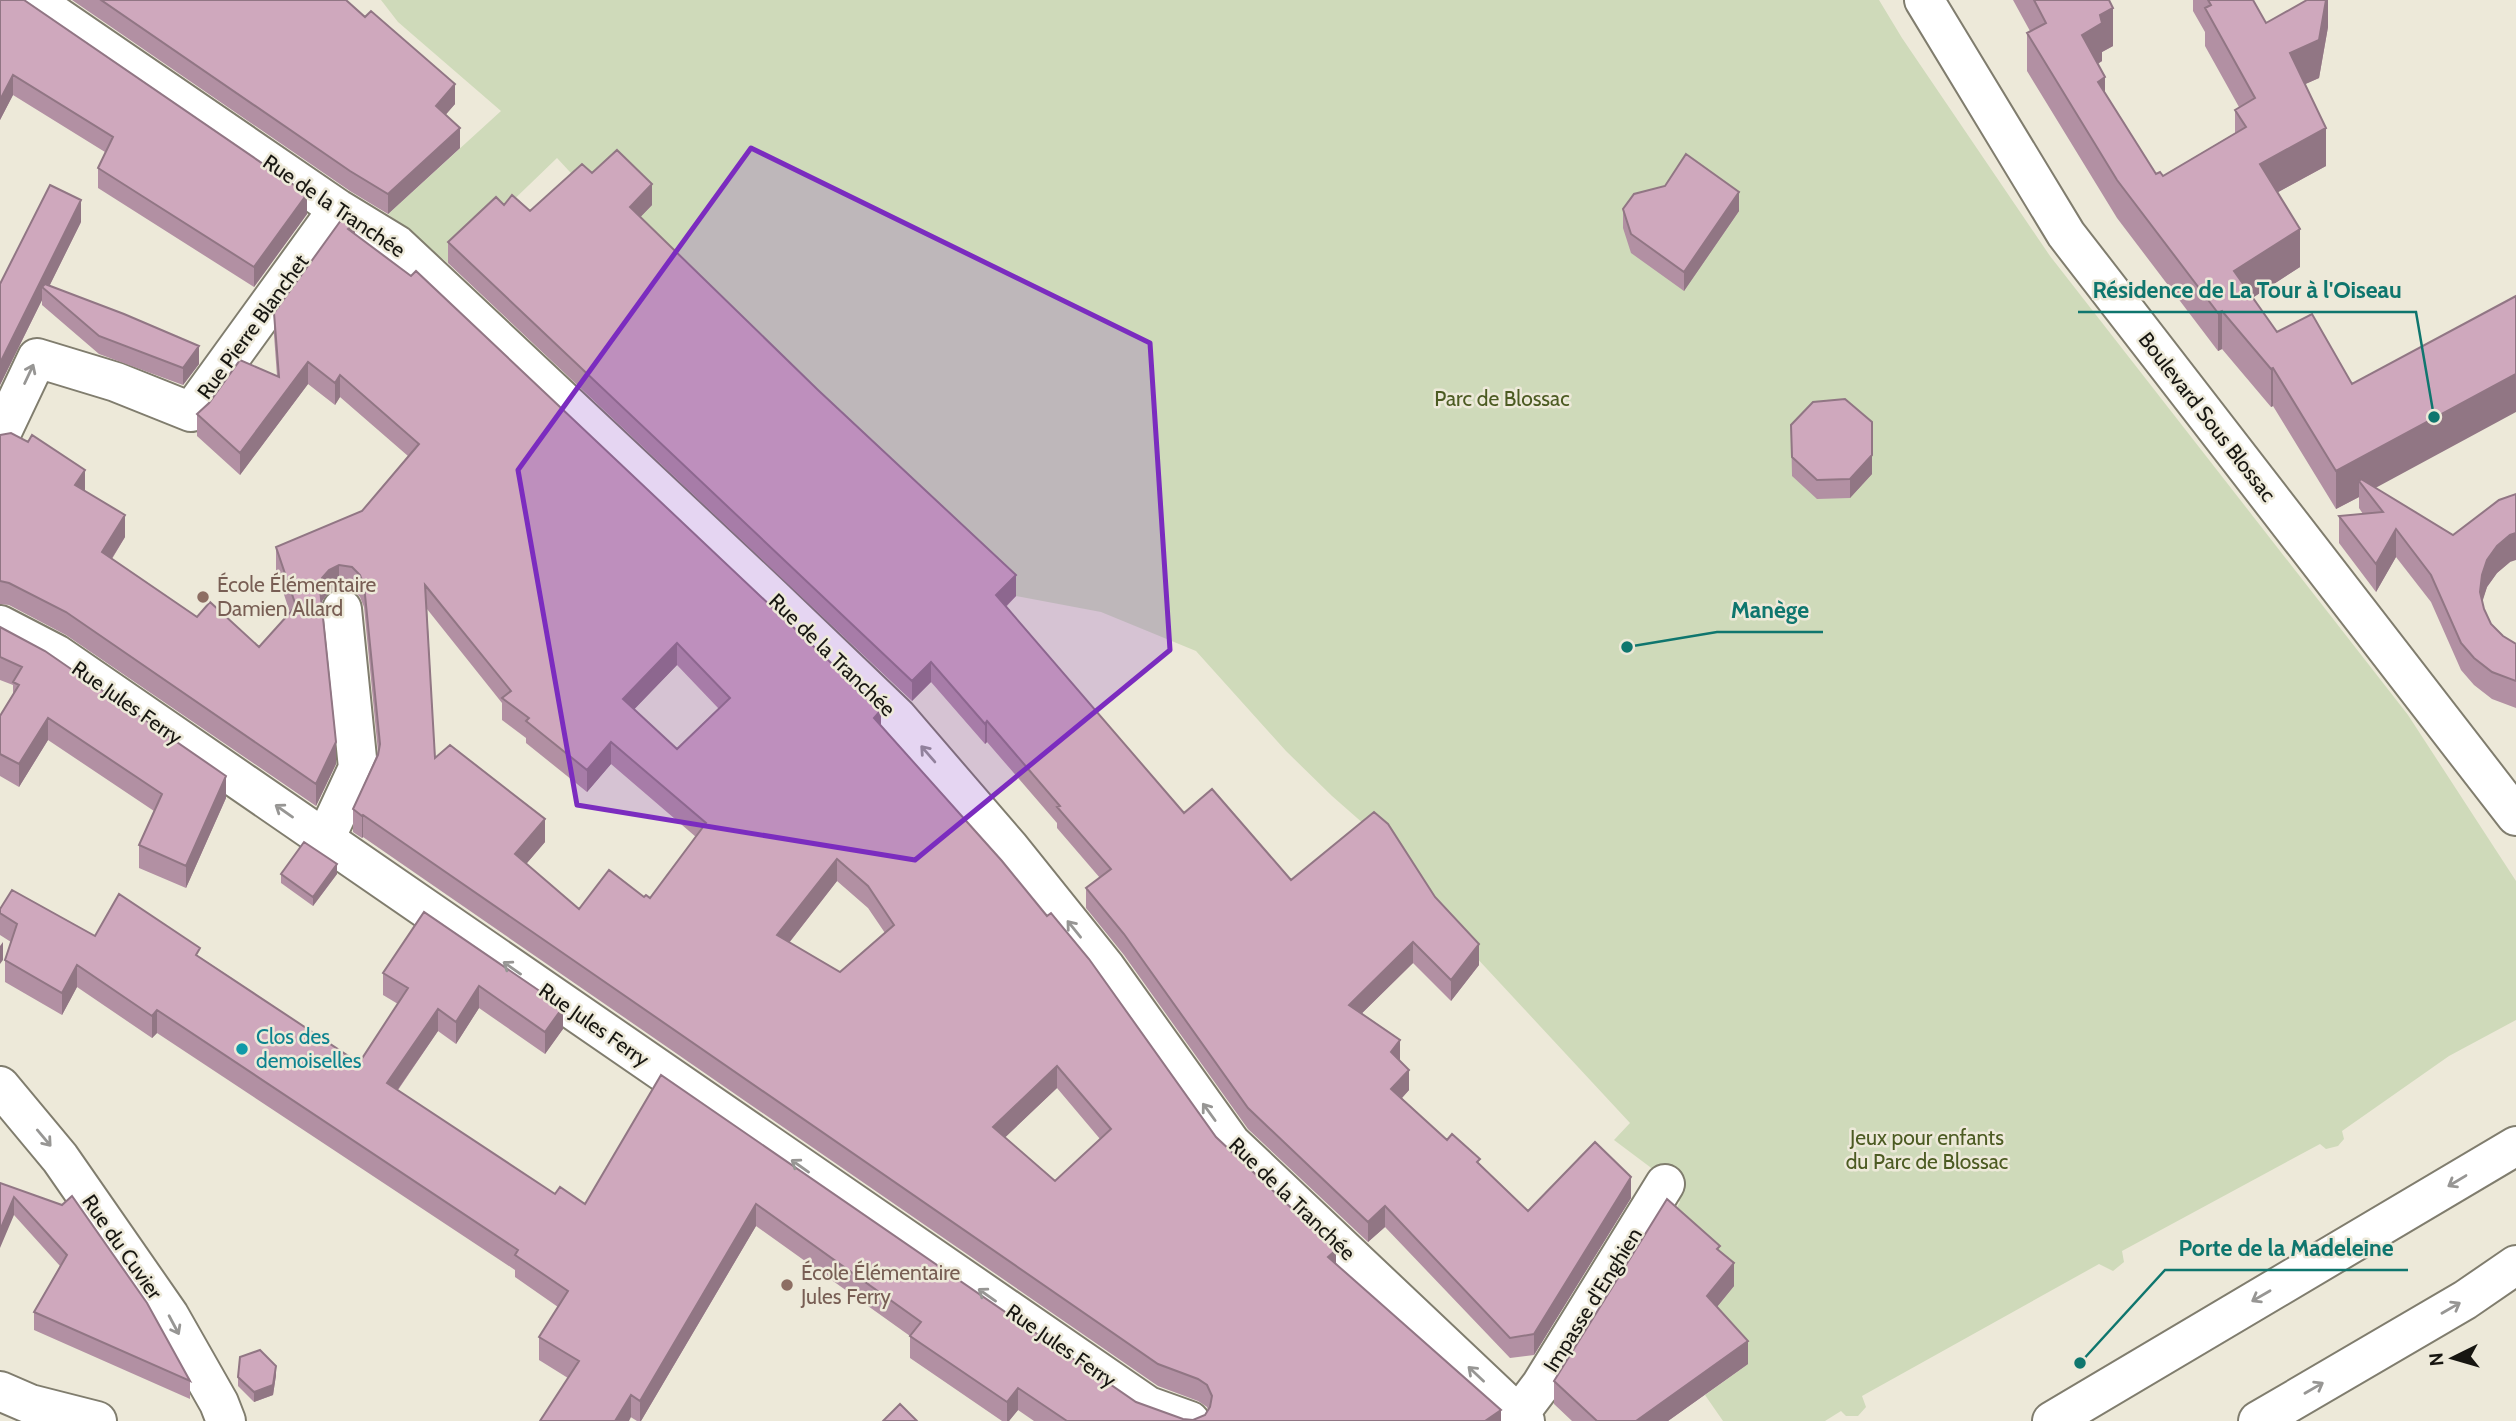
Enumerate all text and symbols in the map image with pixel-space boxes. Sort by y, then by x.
street label: Rue de la Tranchée [259,149,410,262]
street label: Rue Pierre Blanchet [192,250,313,404]
callout: Résidence de La Tour à l'Oiseau [2078,268,2416,312]
text: Résidence de La Tour à l'Oiseau [2092,276,2402,304]
street label: Boulevard Sous Blossac [2134,327,2281,506]
one-way arrow [23,364,36,385]
park label: Parc de Blossac [1434,386,1570,411]
place label: École Élémentaire Damien Allard [217,572,377,621]
street label: Rue de la Tranchée [764,588,901,721]
callout: Manège [1717,588,1823,632]
marker: École Élémentaire Damien Allard [195,589,211,605]
text: Manège [1731,596,1809,624]
street label: Rue Jules Ferry [67,655,188,750]
one-way arrow [920,745,936,763]
one-way arrow [275,804,294,818]
one-way arrow [1067,920,1082,938]
one-way arrow [503,961,522,975]
street label: Rue Jules Ferry [534,977,655,1072]
place label: Clos des demoiselles [256,1024,362,1073]
marker: Clos des demoiselles [234,1041,250,1057]
one-way arrow [1202,1103,1216,1122]
park label: Jeux pour enfants du Parc de Blossac [1846,1125,2008,1174]
one-way arrow [36,1129,52,1147]
street label: Rue de la Tranchée [1224,1132,1361,1265]
one-way arrow [791,1159,810,1173]
one-way arrow [2448,1175,2468,1189]
street label: Rue du Cuvier [77,1190,168,1304]
street label: Impasse d'Enghien [1538,1223,1647,1377]
callout: Porte de la Madeleine [2165,1226,2408,1270]
text: Porte de la Madeleine [2178,1234,2394,1262]
place label: École Élémentaire Jules Ferry [800,1260,961,1309]
marker: École Élémentaire Jules Ferry [779,1277,795,1293]
one-way arrow [978,1288,998,1302]
one-way arrow [2252,1290,2272,1304]
street label: Rue Jules Ferry [1001,1298,1122,1393]
one-way arrow [2440,1301,2460,1315]
one-way arrow [168,1314,181,1335]
north arrow [2418,1323,2488,1393]
text: N [2425,1352,2449,1367]
one-way arrow [1468,1365,1485,1382]
one-way arrow [2304,1381,2324,1395]

